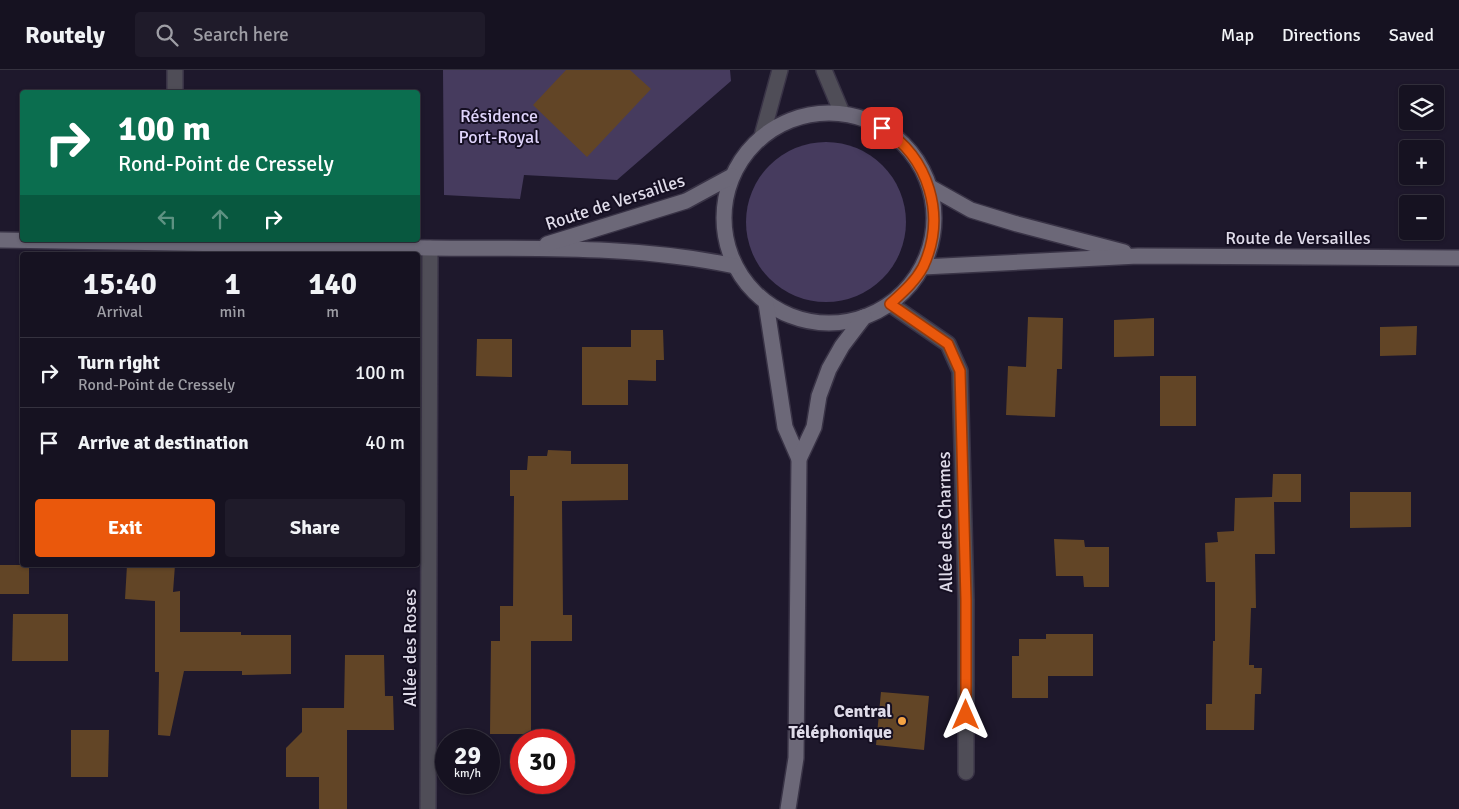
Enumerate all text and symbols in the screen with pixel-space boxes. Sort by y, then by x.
search box [135,12,485,57]
text: Routely [25,20,105,50]
icon: search [153,21,181,49]
text: Search here [193,23,289,47]
text: Map [1221,24,1254,46]
text: Directions [1282,24,1361,46]
text: Saved [1389,24,1434,46]
map controls [1399,85,1444,240]
button: layers [1399,85,1444,130]
park label: Résidence Port-Royal [459,105,539,148]
text: 100 m [118,107,211,150]
pin [861,107,903,149]
icon: right [35,110,100,175]
icon: arrive [868,114,896,142]
button: + [1399,140,1444,185]
text: Rond-Point de Cressely [118,150,334,177]
street label: Route de Versailles [542,169,688,235]
button: − [1399,195,1444,240]
icon: left [153,205,181,233]
icon: ahead [206,205,234,233]
icon: right [259,205,287,233]
street label: Route de Versailles [1225,227,1371,249]
text: 15:40 [83,266,157,303]
text: 1 [224,266,241,303]
text: 140 [308,266,357,303]
text: Arrival [97,302,143,322]
text: min [220,302,245,322]
text: m [326,302,339,322]
text: Turn right [78,351,160,375]
icon: right [35,359,63,387]
text: 100 m [355,361,405,385]
text: Rond-Point de Cressely [78,375,235,395]
icon: arrive [35,429,63,457]
text: Arrive at destination [78,431,249,455]
text: 40 m [365,431,405,455]
street label: Allée des Charmes [933,451,957,593]
button: Exit [35,499,215,557]
button: Share [225,499,405,557]
street label: Allée des Roses [399,589,421,707]
position arrow [939,688,991,740]
place label: Central Téléphonique [789,700,892,743]
marker: Central Téléphonique [896,715,908,727]
speed limit sign: 30 [510,729,575,794]
text: 29 [454,740,481,771]
text: km/h [454,766,481,781]

